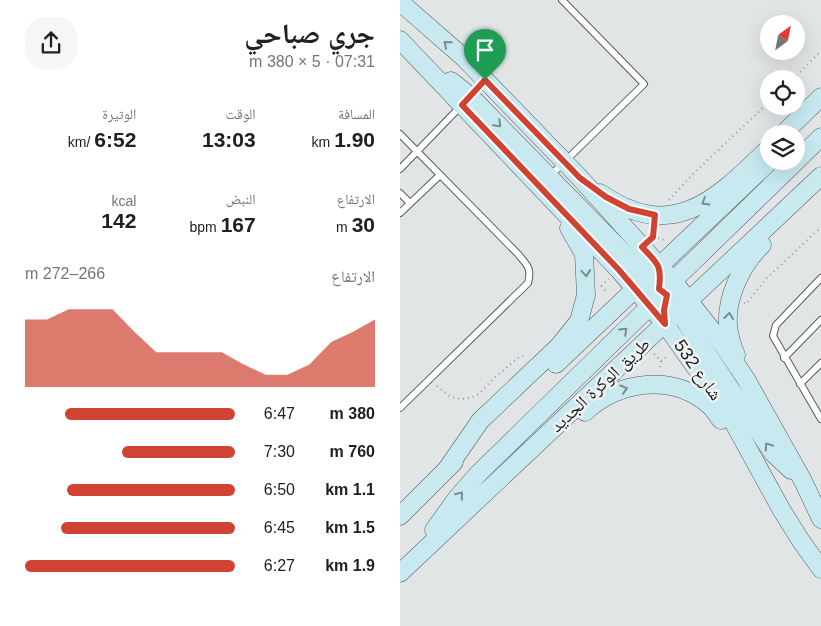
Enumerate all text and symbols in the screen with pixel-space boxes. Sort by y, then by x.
north arrow [760,15,805,60]
map controls [760,15,805,170]
button: share [25,17,77,69]
text: جري صباحي [244,18,375,49]
pin [464,29,506,80]
icon: arrive [471,36,499,64]
one-way arrow [444,40,453,49]
text: 07:31 · 5 × 380 m [249,53,375,70]
button: locate [760,70,805,115]
text: الوتيرة [102,106,136,122]
text: الوقت [226,106,256,122]
text: المسافة [338,106,375,122]
one-way arrow [492,118,501,127]
button: layers [760,125,805,170]
text: 6:52 [94,128,136,151]
text: 13:03 [202,128,256,151]
text: 1.90 [334,128,375,151]
text: /km [68,134,94,150]
text: km [312,134,334,150]
text: النبض [226,191,256,207]
text: الارتفاع [337,191,375,207]
text: kcal [111,193,136,209]
one-way arrow [702,196,711,206]
text: 142 [101,209,136,232]
text: 167 [221,213,256,236]
text: 30 [352,213,375,236]
text: bpm [190,219,221,235]
text: m [336,219,352,235]
text: 266–272 m [25,265,105,282]
text: الارتفاع [331,268,375,285]
one-way arrow [580,270,591,278]
one-way arrow [723,312,734,320]
one-way arrow [619,328,628,337]
street label: طريق الوكرة الجديد [546,334,655,437]
street label: شارع 532 [669,336,726,405]
one-way arrow [619,385,627,395]
text: 6:47 [264,405,295,422]
text: 380 m [330,405,375,422]
text: 7:30 [264,443,295,460]
text: 760 m [330,443,375,460]
one-way arrow [765,443,775,452]
text: 6:50 [264,481,295,498]
text: 1.1 km [325,481,375,498]
one-way arrow [454,492,463,501]
text: 6:45 [264,519,295,536]
text: 1.5 km [325,519,375,536]
text: 6:27 [264,557,295,574]
text: 1.9 km [325,557,375,574]

